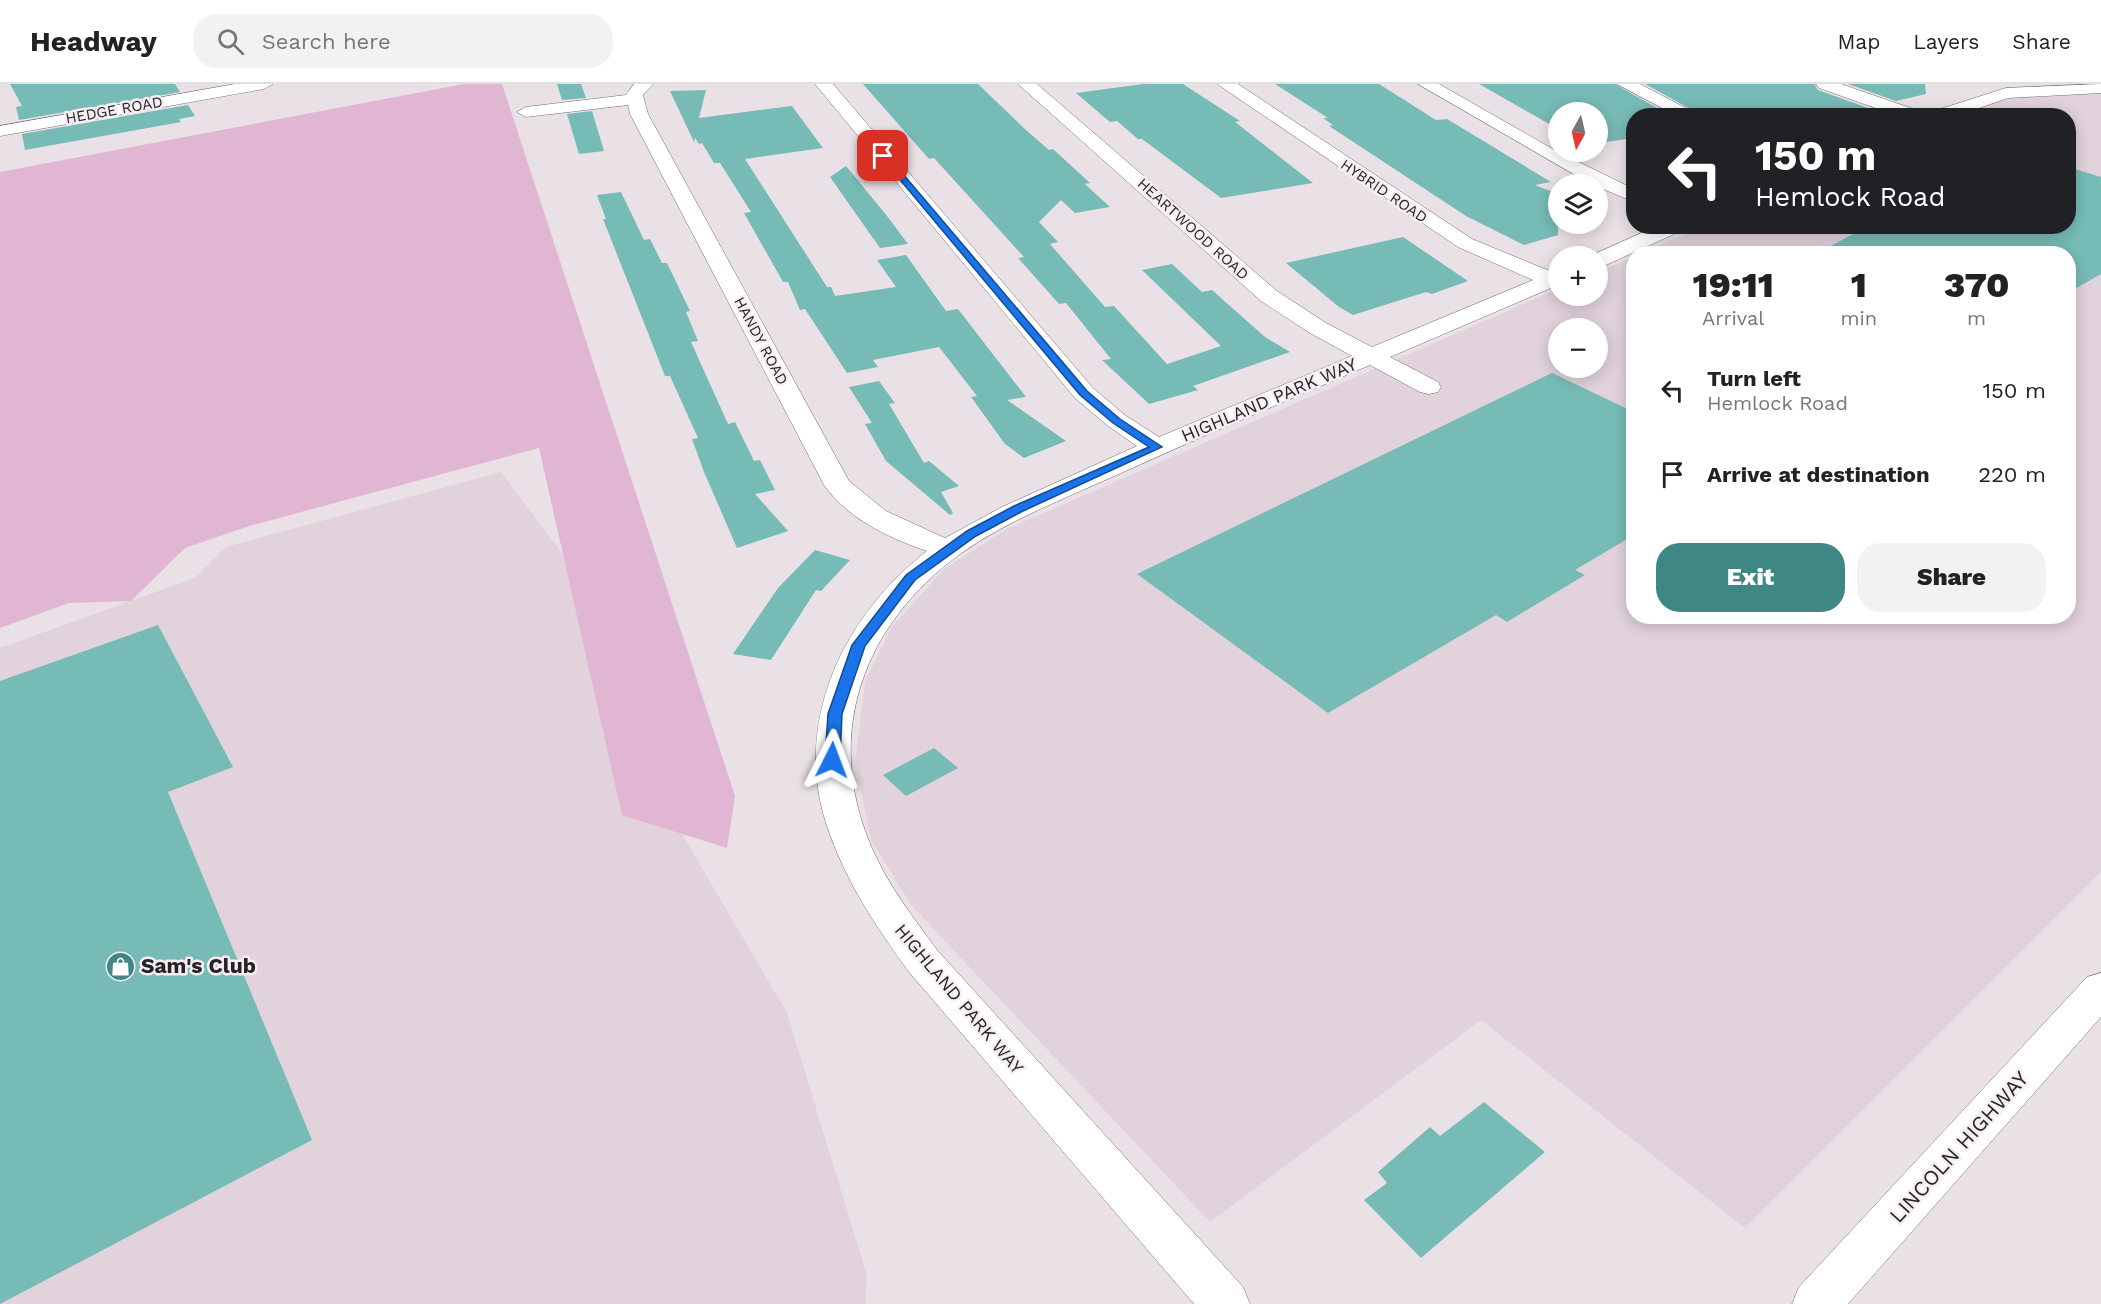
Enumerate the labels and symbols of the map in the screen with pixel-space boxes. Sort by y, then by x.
street label: HEDGE ROAD [64,93,164,127]
north arrow [1548,102,1608,162]
pin [857,130,908,181]
street label: HYBRID ROAD [1337,155,1431,227]
street label: HEARTWOOD ROAD [1134,174,1252,284]
street label: HANDY ROAD [730,294,792,388]
street label: HIGHLAND PARK WAY [1178,353,1360,446]
position arrow [800,728,864,792]
street label: HIGHLAND PARK WAY [891,920,1028,1078]
shop icon: Sam's Club [104,950,136,982]
place label: Sam's Club [141,953,256,978]
street label: LINCOLN HIGHWAY [1884,1066,2033,1228]

